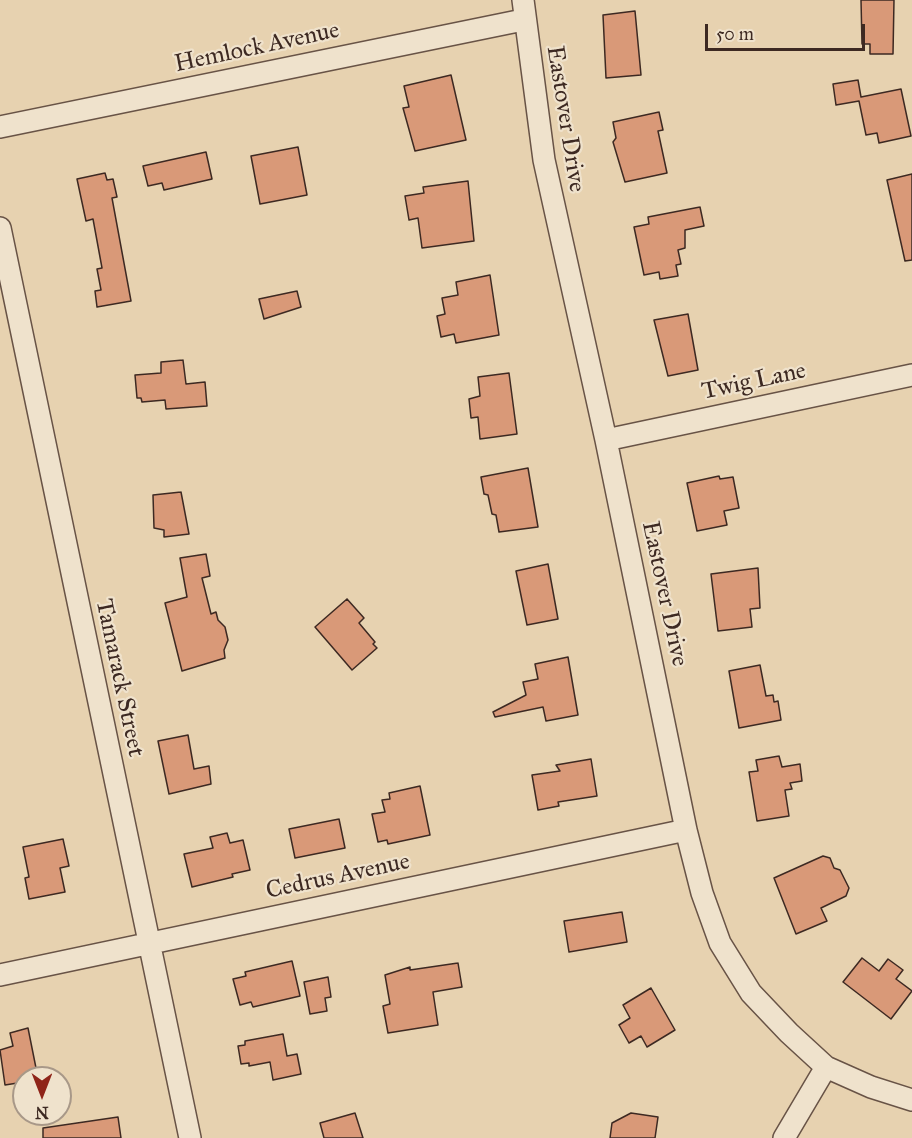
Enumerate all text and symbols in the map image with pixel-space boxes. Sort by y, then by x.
scale bar [708,12,868,50]
street label: Hemlock Avenue [172,16,342,80]
text: 50 m [716,23,754,45]
street label: Eastover Drive [539,44,591,194]
street label: Twig Lane [699,357,809,407]
street label: Eastover Drive [635,519,693,669]
street label: Tamarack Street [88,596,150,760]
street label: Cedrus Avenue [263,848,413,906]
north arrow [12,1066,72,1126]
text: N [35,1103,49,1122]

